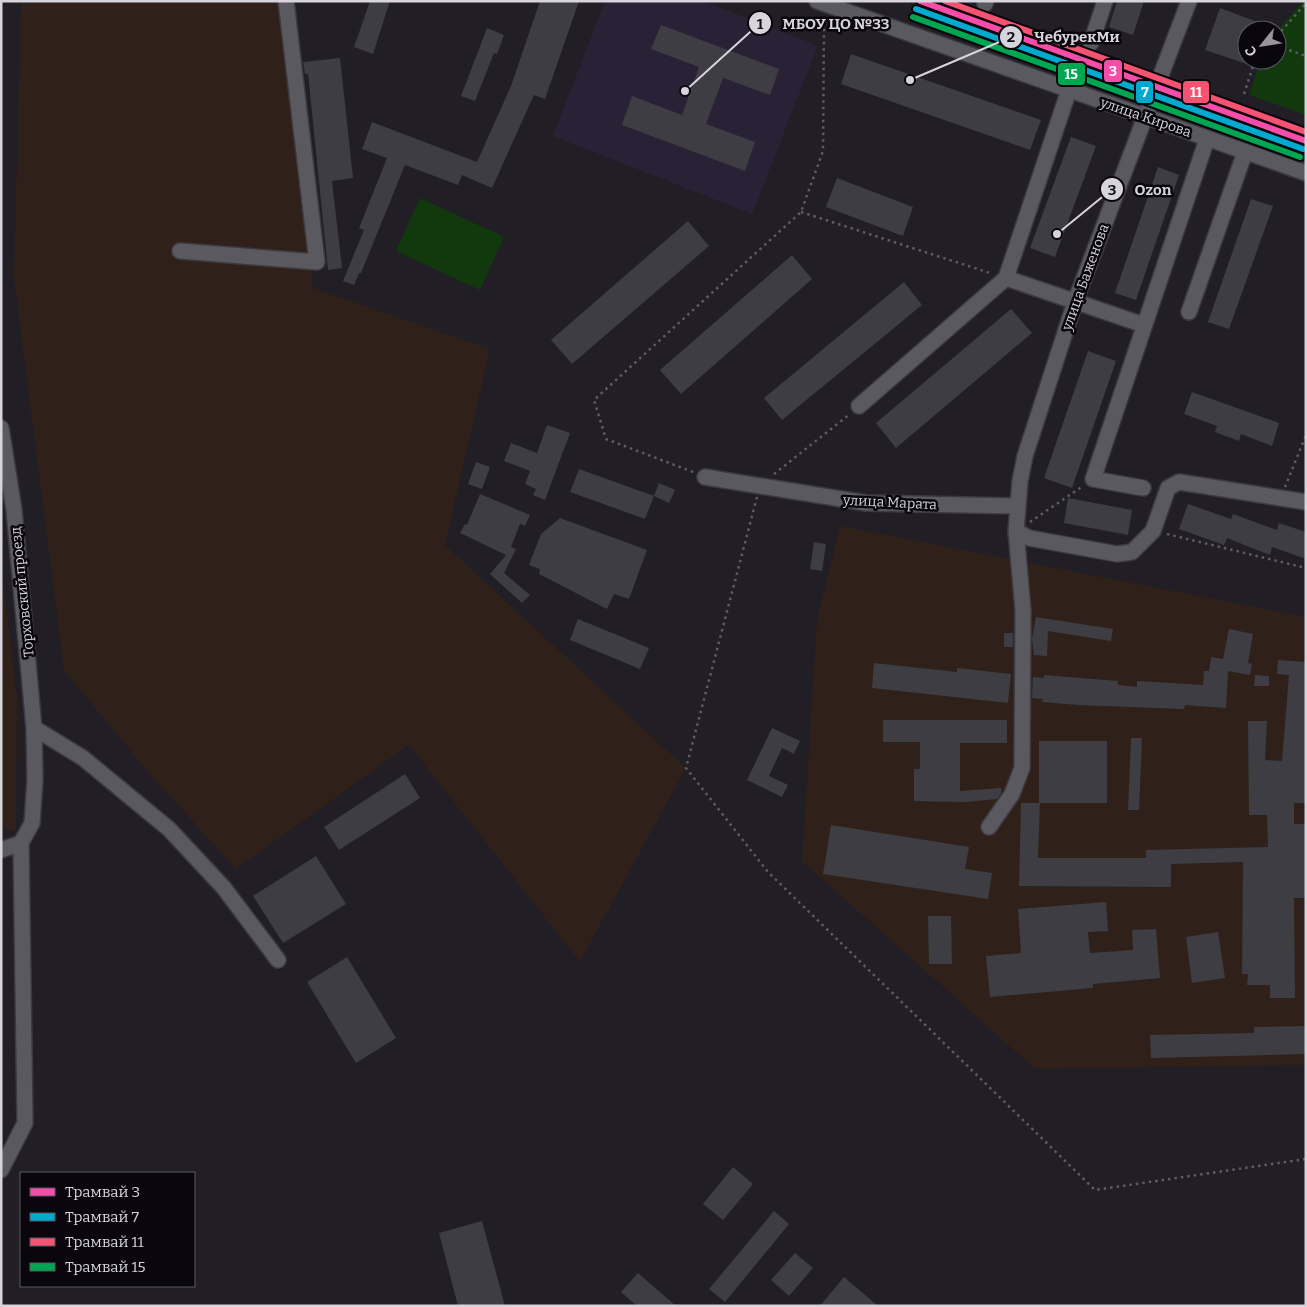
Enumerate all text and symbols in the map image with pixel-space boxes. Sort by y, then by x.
callout: МБОУ ЦО №33 [748,8,899,38]
text: 1 [757,15,764,33]
text: МБОУ ЦО №33 [783,15,889,33]
north arrow [1237,20,1287,70]
callout: ЧебурекМи [999,22,1129,52]
text: 2 [1007,28,1015,46]
text: ЧебурекМи [1034,28,1120,46]
text: С [1242,43,1261,59]
line badge: 3 [1103,59,1123,83]
line badge: 15 [1057,62,1086,86]
text: 3 [1109,63,1117,80]
text: 15 [1064,66,1078,83]
line badge: 7 [1135,80,1154,104]
line badge: 11 [1182,80,1210,104]
text: 7 [1141,84,1149,101]
text: 11 [1190,84,1202,101]
street label: улица Кирова [1097,94,1194,141]
callout: Ozon [1100,174,1182,204]
text: 3 [1108,181,1116,199]
text: Ozon [1135,181,1172,199]
street label: улица Баженова [1058,221,1113,334]
street label: улица Марата [842,492,938,513]
street label: Торховский проезд [7,525,38,658]
legend [20,1172,195,1287]
text: Трамвай 3 [65,1183,140,1201]
text: Трамвай 7 [65,1208,139,1226]
text: Трамвай 11 [65,1233,144,1251]
text: Трамвай 15 [65,1258,146,1276]

